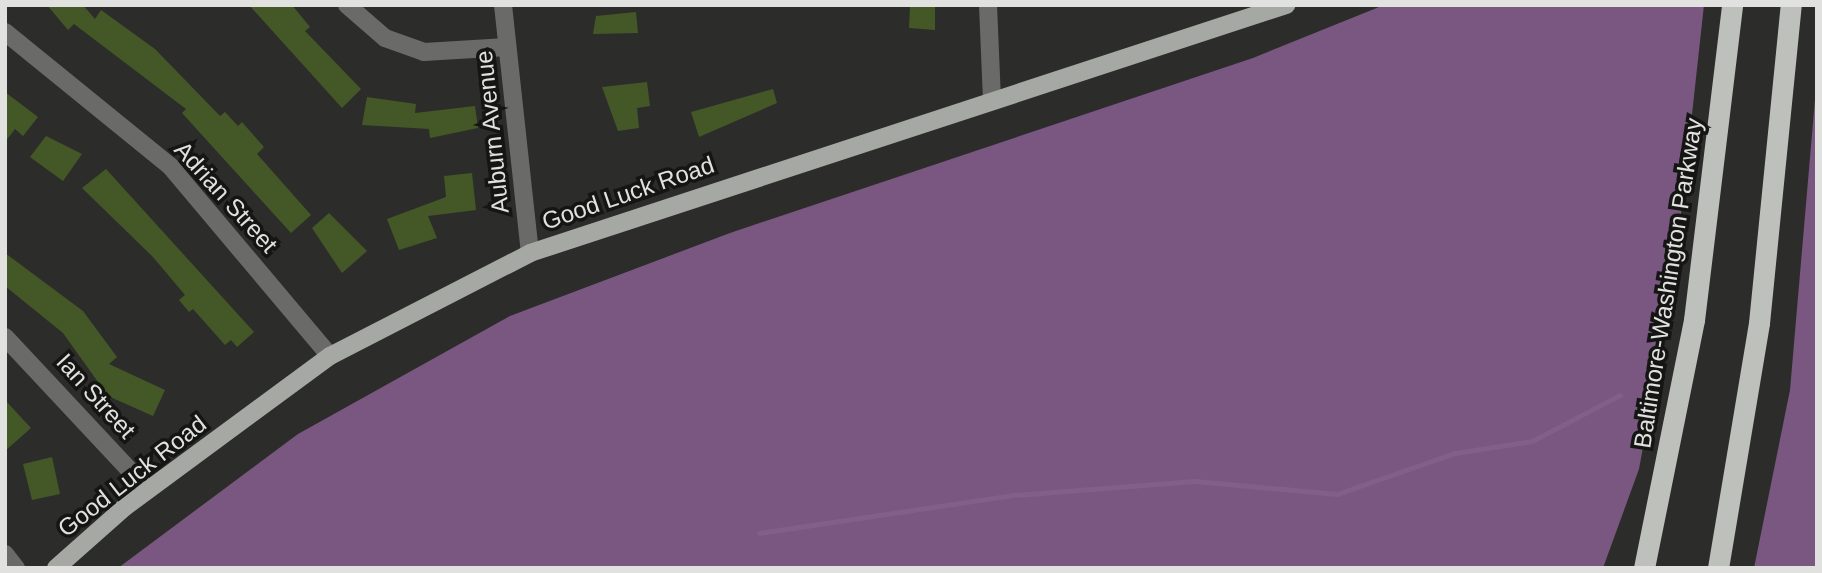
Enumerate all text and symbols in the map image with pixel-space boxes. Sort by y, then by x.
street label: Auburn Avenue [469,48,515,216]
street label: Baltimore-Washington Parkway [1628,116,1708,450]
street label: Adrian Street [168,135,284,259]
street label: Good Luck Road [538,150,718,236]
street label: Ian Street [50,348,142,444]
street label: Good Luck Road [52,409,212,543]

